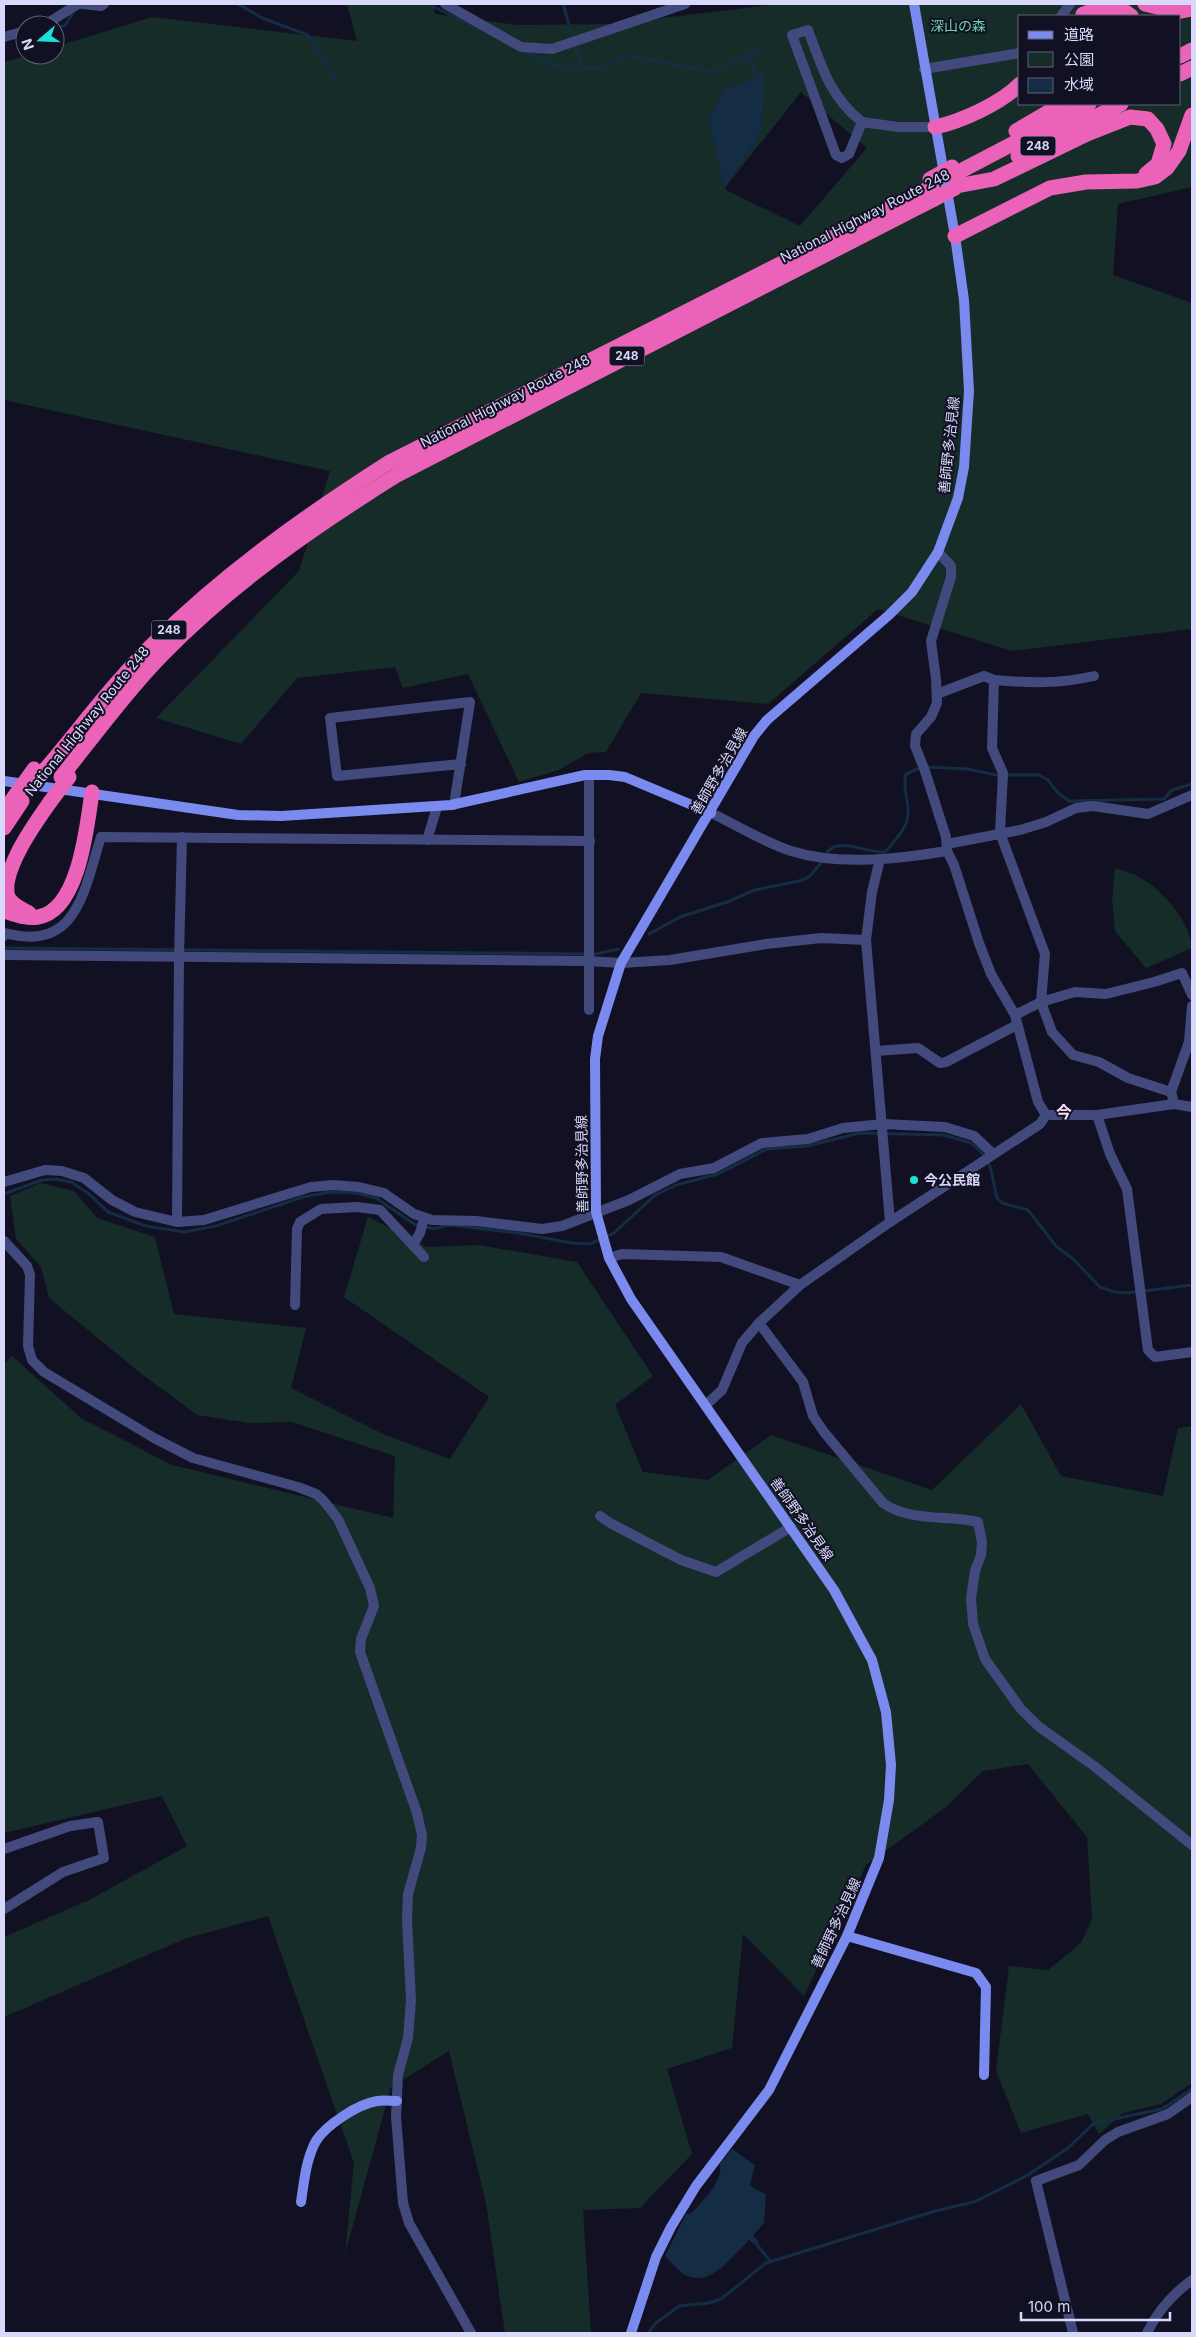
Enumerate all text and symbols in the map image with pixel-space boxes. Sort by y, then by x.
north arrow [15,15,65,65]
legend [1018,15,1181,105]
park label: 深山の森 [930,17,986,34]
text: 道路 [1064,25,1094,44]
text: N [17,37,37,52]
text: 公園 [1064,50,1094,69]
text: 水域 [1064,75,1094,94]
road number: 248 [1020,136,1056,156]
street label: National Highway Route 248 [777,165,952,266]
road number: 248 [610,346,644,366]
street label: National Highway Route 248 [417,350,592,451]
street label: 善師野多治見線 [935,395,962,495]
road number: 248 [152,620,186,640]
street label: National Highway Route 248 [21,642,152,799]
street label: 善師野多治見線 [687,724,750,817]
district label: 今 [1056,1102,1072,1122]
street label: 善師野多治見線 [572,1115,591,1213]
place label: 今公民館 [924,1171,980,1188]
marker: 今公民館 [908,1174,920,1186]
street label: 善師野多治見線 [767,1474,837,1564]
street label: 善師野多治見線 [807,1875,864,1971]
scale bar [1021,2290,1170,2322]
text: 100 m [1028,2297,1070,2316]

